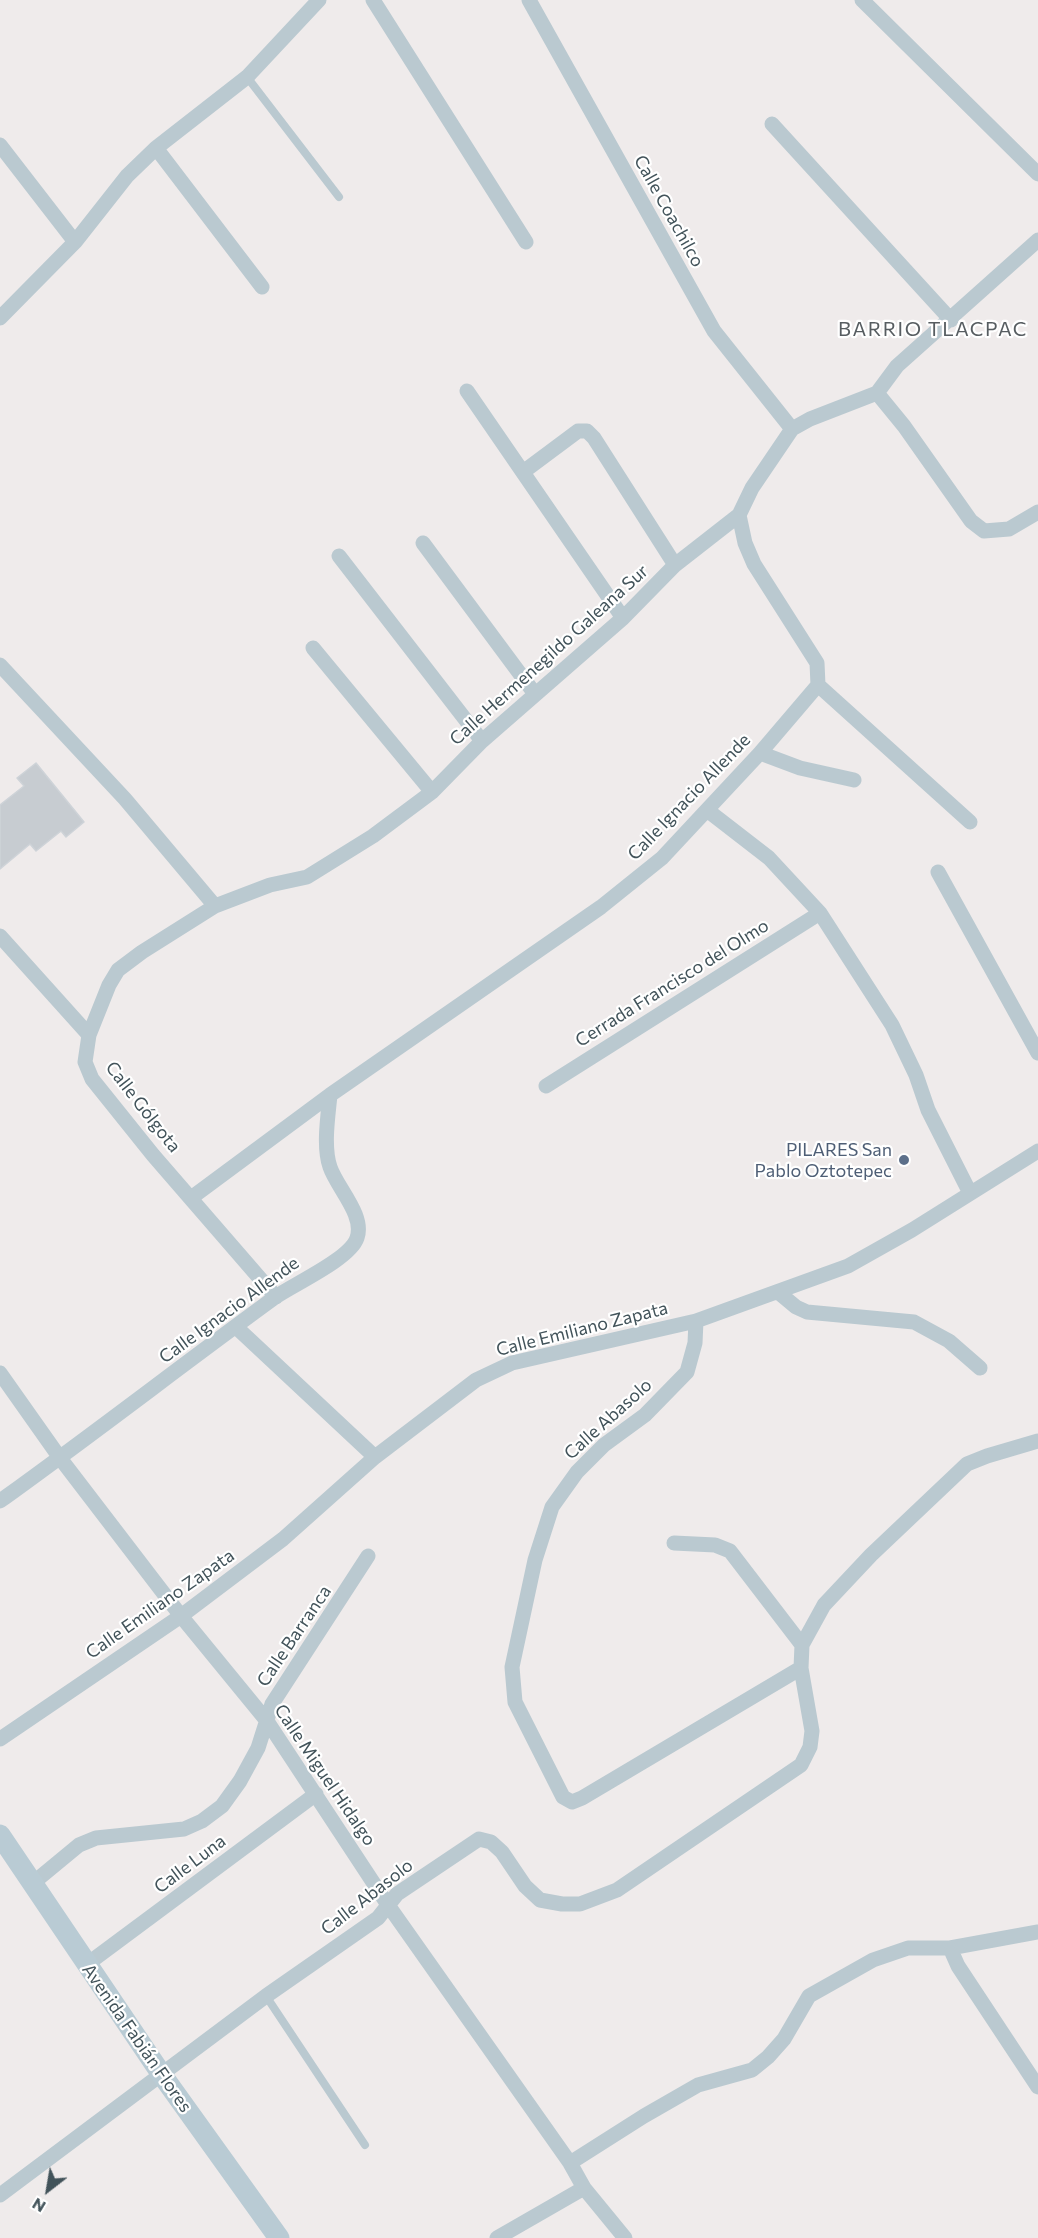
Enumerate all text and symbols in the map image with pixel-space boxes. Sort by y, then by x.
street label: Calle Coachilco [629,151,709,271]
district label: BARRIO TLACPAC [838,317,1028,341]
street label: Calle Hermenegildo Galeana Sur [445,560,653,750]
street label: Calle Ignacio Allende [623,729,755,865]
street label: Cerrada Francisco del Olmo [571,914,773,1052]
street label: Calle Gólgota [101,1057,185,1157]
place label: PILARES San Pablo Oztotepec [755,1139,892,1182]
marker: PILARES San Pablo Oztotepec [897,1153,911,1167]
street label: Calle Ignacio Allende [155,1252,303,1368]
street label: Calle Emiliano Zapata [494,1297,670,1361]
street label: Calle Abasolo [560,1374,656,1464]
street label: Calle Emiliano Zapata [82,1545,238,1663]
street label: Calle Barranca [252,1581,336,1691]
street label: Calle Miguel Hidalgo [270,1700,380,1850]
street label: Calle Luna [150,1830,230,1898]
street label: Calle Abasolo [317,1854,417,1940]
street label: Avenida Fabián Flores [78,1960,196,2116]
north arrow [18,2160,78,2220]
text: N [28,2195,49,2217]

